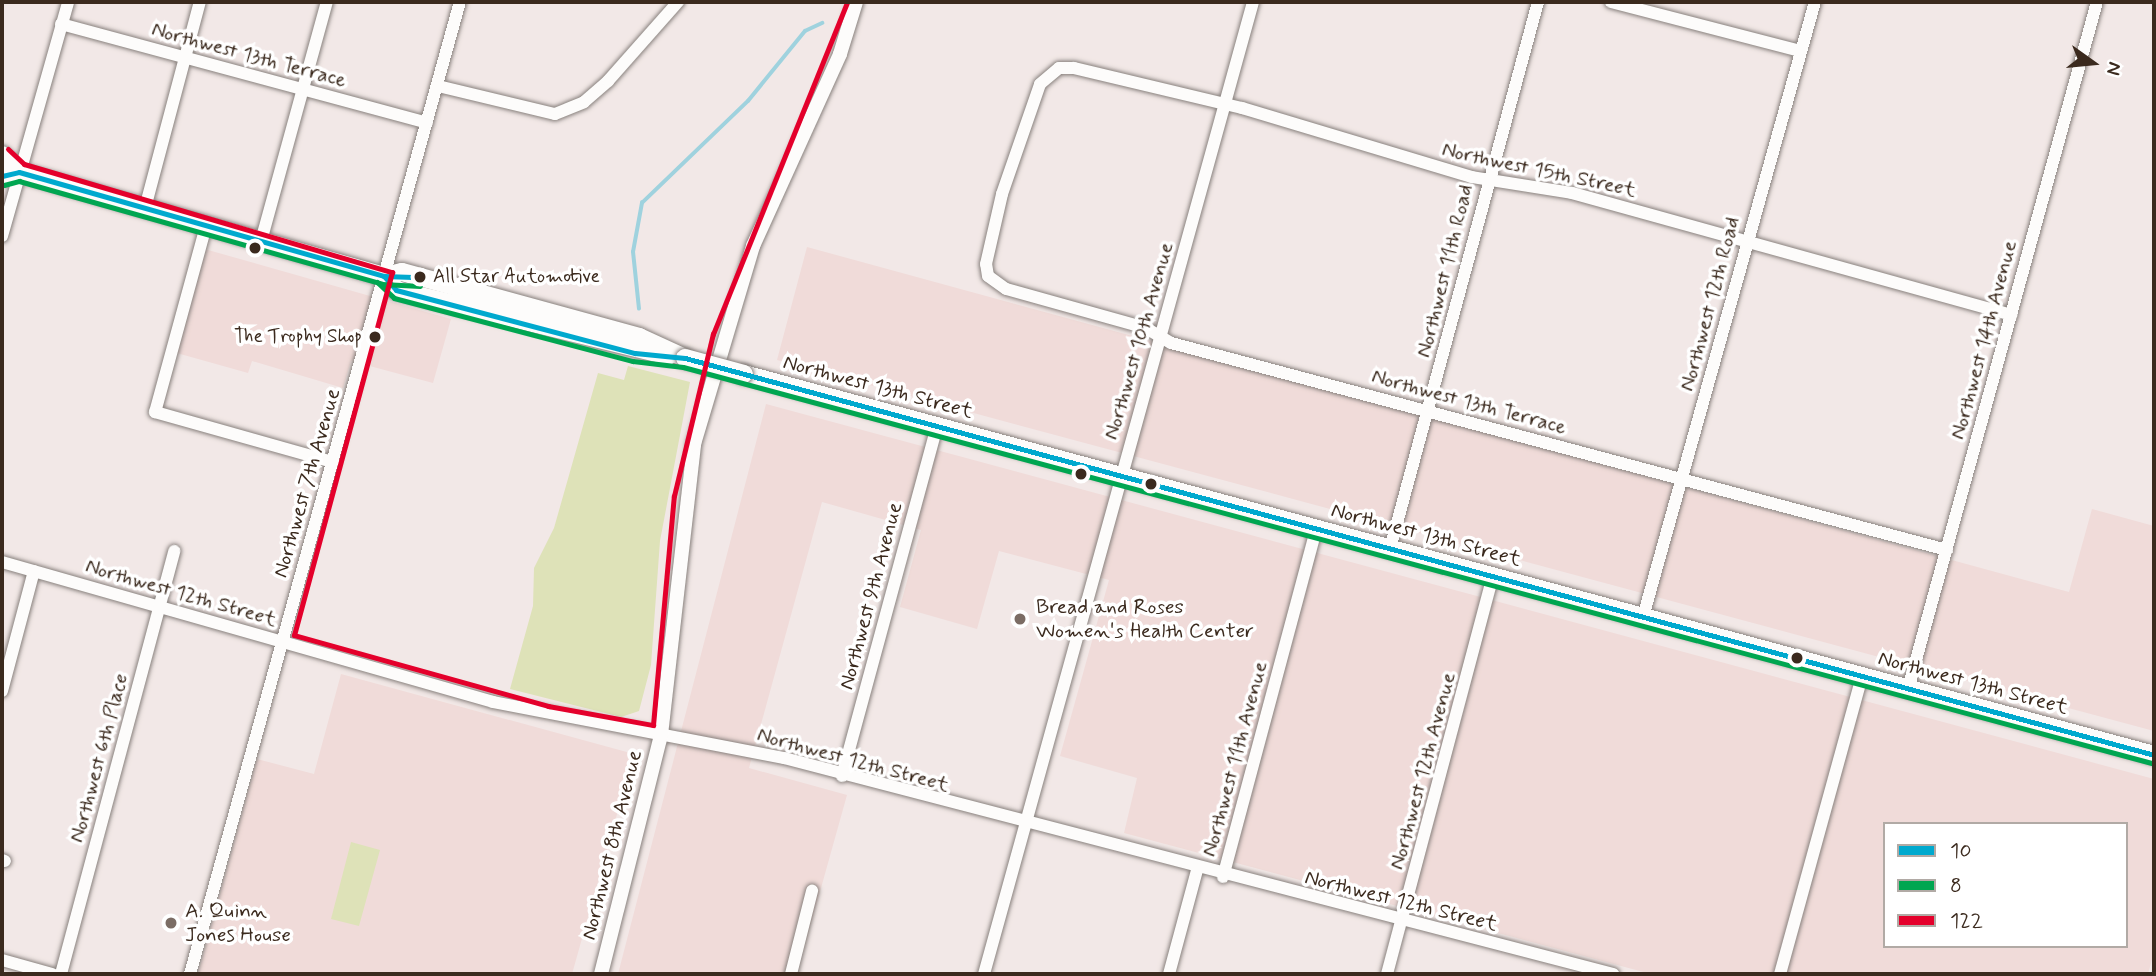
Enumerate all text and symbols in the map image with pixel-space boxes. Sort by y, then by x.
street label: Northwest 13th Terrace [149,17,349,93]
north arrow [2058,28,2128,98]
text: N [2100,59,2127,78]
street label: Northwest 15th Street [1440,137,1638,203]
street label: Northwest 11th Road [1411,182,1479,360]
street label: Northwest 12th Road [1675,214,1745,394]
street label: Northwest 14th Avenue [1945,238,2023,442]
street label: Northwest 10th Avenue [1099,239,1179,443]
unlabelled marker [248,241,262,255]
place label: All Star Automotive [433,266,592,288]
marker: All Star Automotive [413,270,427,284]
place label: The Trophy Shop [236,326,362,348]
marker: The Trophy Shop [368,330,382,344]
street label: Northwest 13th Street [780,350,976,424]
street label: Northwest 13th Terrace [1369,364,1569,440]
street label: Northwest 7th Avenue [268,385,346,581]
unlabelled marker [1074,467,1088,481]
unlabelled marker [1144,477,1158,491]
street label: Northwest 13th Street [1328,498,1524,572]
street label: Northwest 9th Avenue [834,499,908,693]
street label: Northwest 12th Street [82,554,280,632]
place label: Bread and Roses Women's Health Center [1036,594,1257,644]
marker: Bread and Roses Women's Health Center [1010,609,1030,629]
street label: Northwest 13th Street [1875,646,2071,720]
unlabelled marker [1790,651,1804,665]
street label: Northwest 11th Avenue [1197,658,1273,860]
street label: Northwest 12th Avenue [1385,670,1461,872]
street label: Northwest 6th Place [64,671,134,845]
street label: Northwest 12th Street [754,722,952,798]
street label: Northwest 8th Avenue [576,747,648,943]
legend [1883,822,2128,948]
text: 10 [1950,837,1971,865]
street label: Northwest 12th Street [1302,865,1500,937]
text: 8 [1950,872,1962,900]
place label: A. Quinn Jones House [185,898,290,948]
text: 122 [1950,907,1983,935]
marker: A. Quinn Jones House [163,915,179,931]

